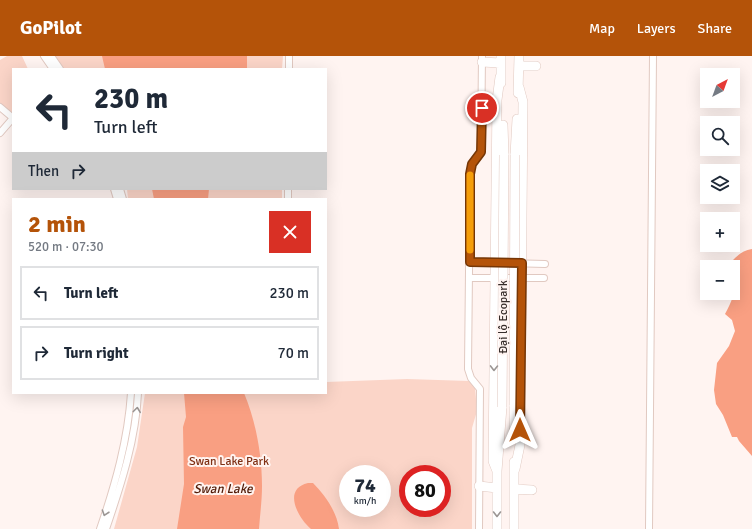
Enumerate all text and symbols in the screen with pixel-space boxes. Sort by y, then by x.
text: GoPilot [20,16,82,40]
text: Map [589,20,615,37]
text: Layers [637,20,676,37]
text: Share [698,20,732,37]
north arrow [700,68,740,108]
map controls [700,68,740,300]
text: 230 m [94,82,168,116]
icon: left [28,84,80,136]
pin [465,91,499,125]
icon: arrive [471,97,493,119]
text: Turn left [94,116,157,138]
button: search [700,116,740,156]
icon: right [67,160,89,182]
text: Then [28,162,59,180]
button: layers [700,164,740,204]
text: 2 min [28,209,86,239]
button: close [269,211,311,253]
button: + [700,212,740,252]
text: 520 m · 07:30 [28,239,104,255]
button: − [700,260,740,300]
street label: Đại lộ Ecopark [496,280,511,354]
icon: left [30,282,52,304]
text: Turn left [64,284,118,302]
text: 230 m [269,284,309,302]
icon: right [30,342,52,364]
text: Turn right [64,344,129,362]
text: 70 m [278,344,309,362]
one-way arrow [490,365,499,371]
one-way arrow [132,407,141,413]
position arrow [499,409,541,451]
park label: Swan Lake Park [189,454,269,469]
speed limit sign: 80 [399,465,451,517]
text: 74 [354,473,376,498]
water label: Swan Lake [194,481,254,497]
text: km/h [354,495,376,507]
one-way arrow [102,509,110,516]
one-way arrow [493,511,501,517]

